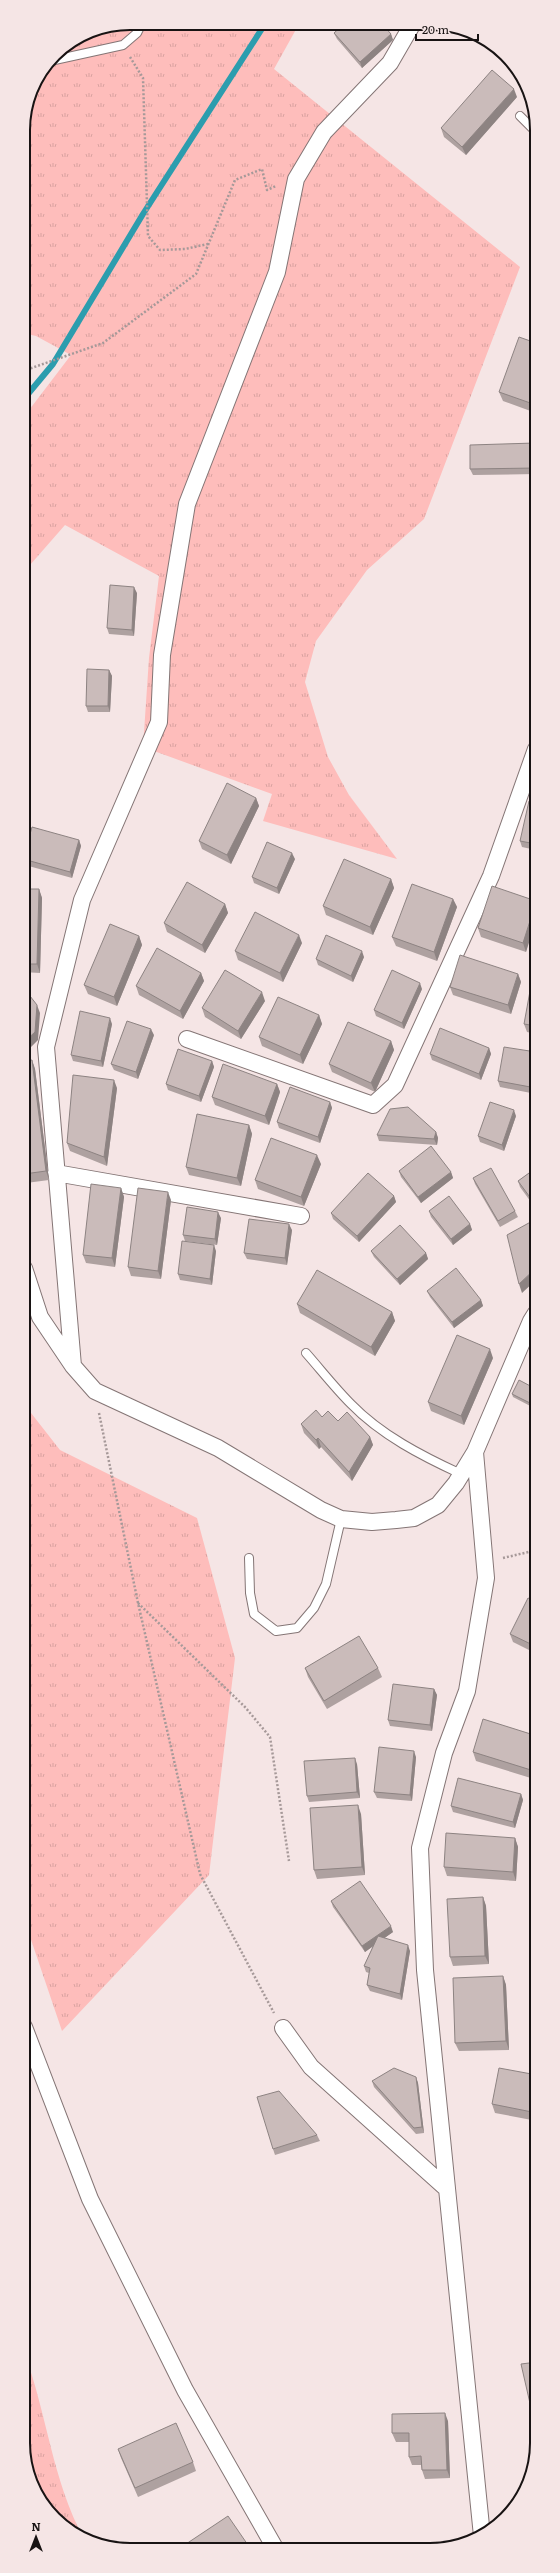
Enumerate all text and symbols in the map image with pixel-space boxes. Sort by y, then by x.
scale bar [416,16,478,42]
text: 20 m [422,20,449,38]
north arrow [16,2517,56,2557]
text: N [31,2518,41,2534]

